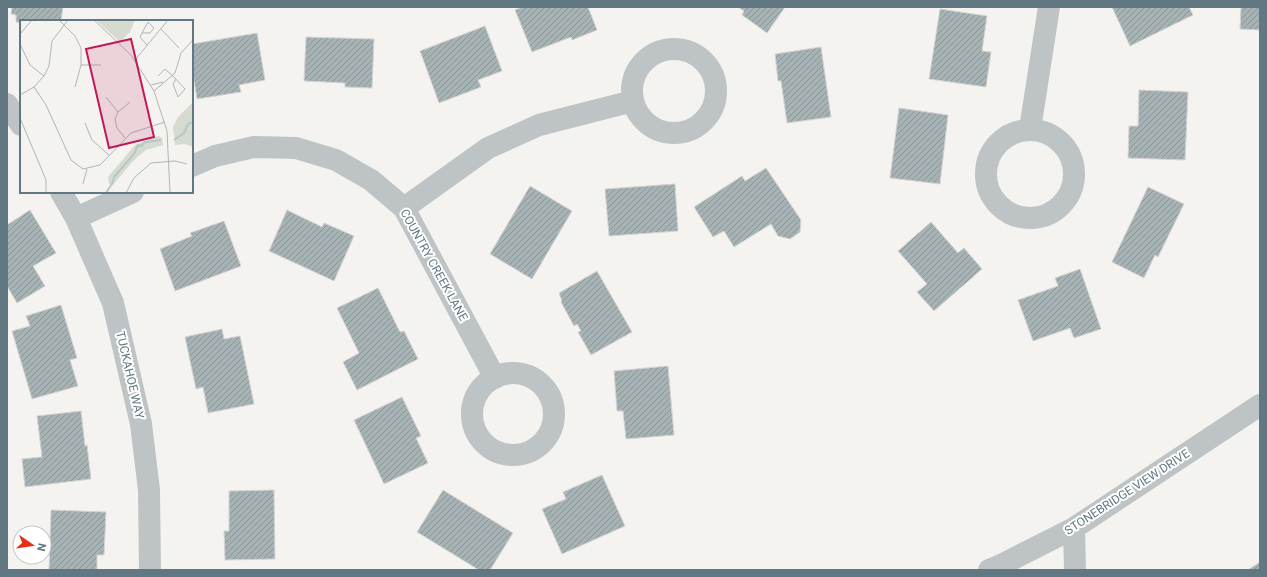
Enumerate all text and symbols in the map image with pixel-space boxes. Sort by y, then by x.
inset map [20,20,193,193]
street label: COUNTRY CREEK LANE [397,207,471,324]
street label: TUCKAHOE WAY [113,330,147,421]
street label: STONEBRIDGE VIEW DRIVE [1062,446,1192,538]
north arrow [12,525,52,565]
text: N [34,542,48,553]

